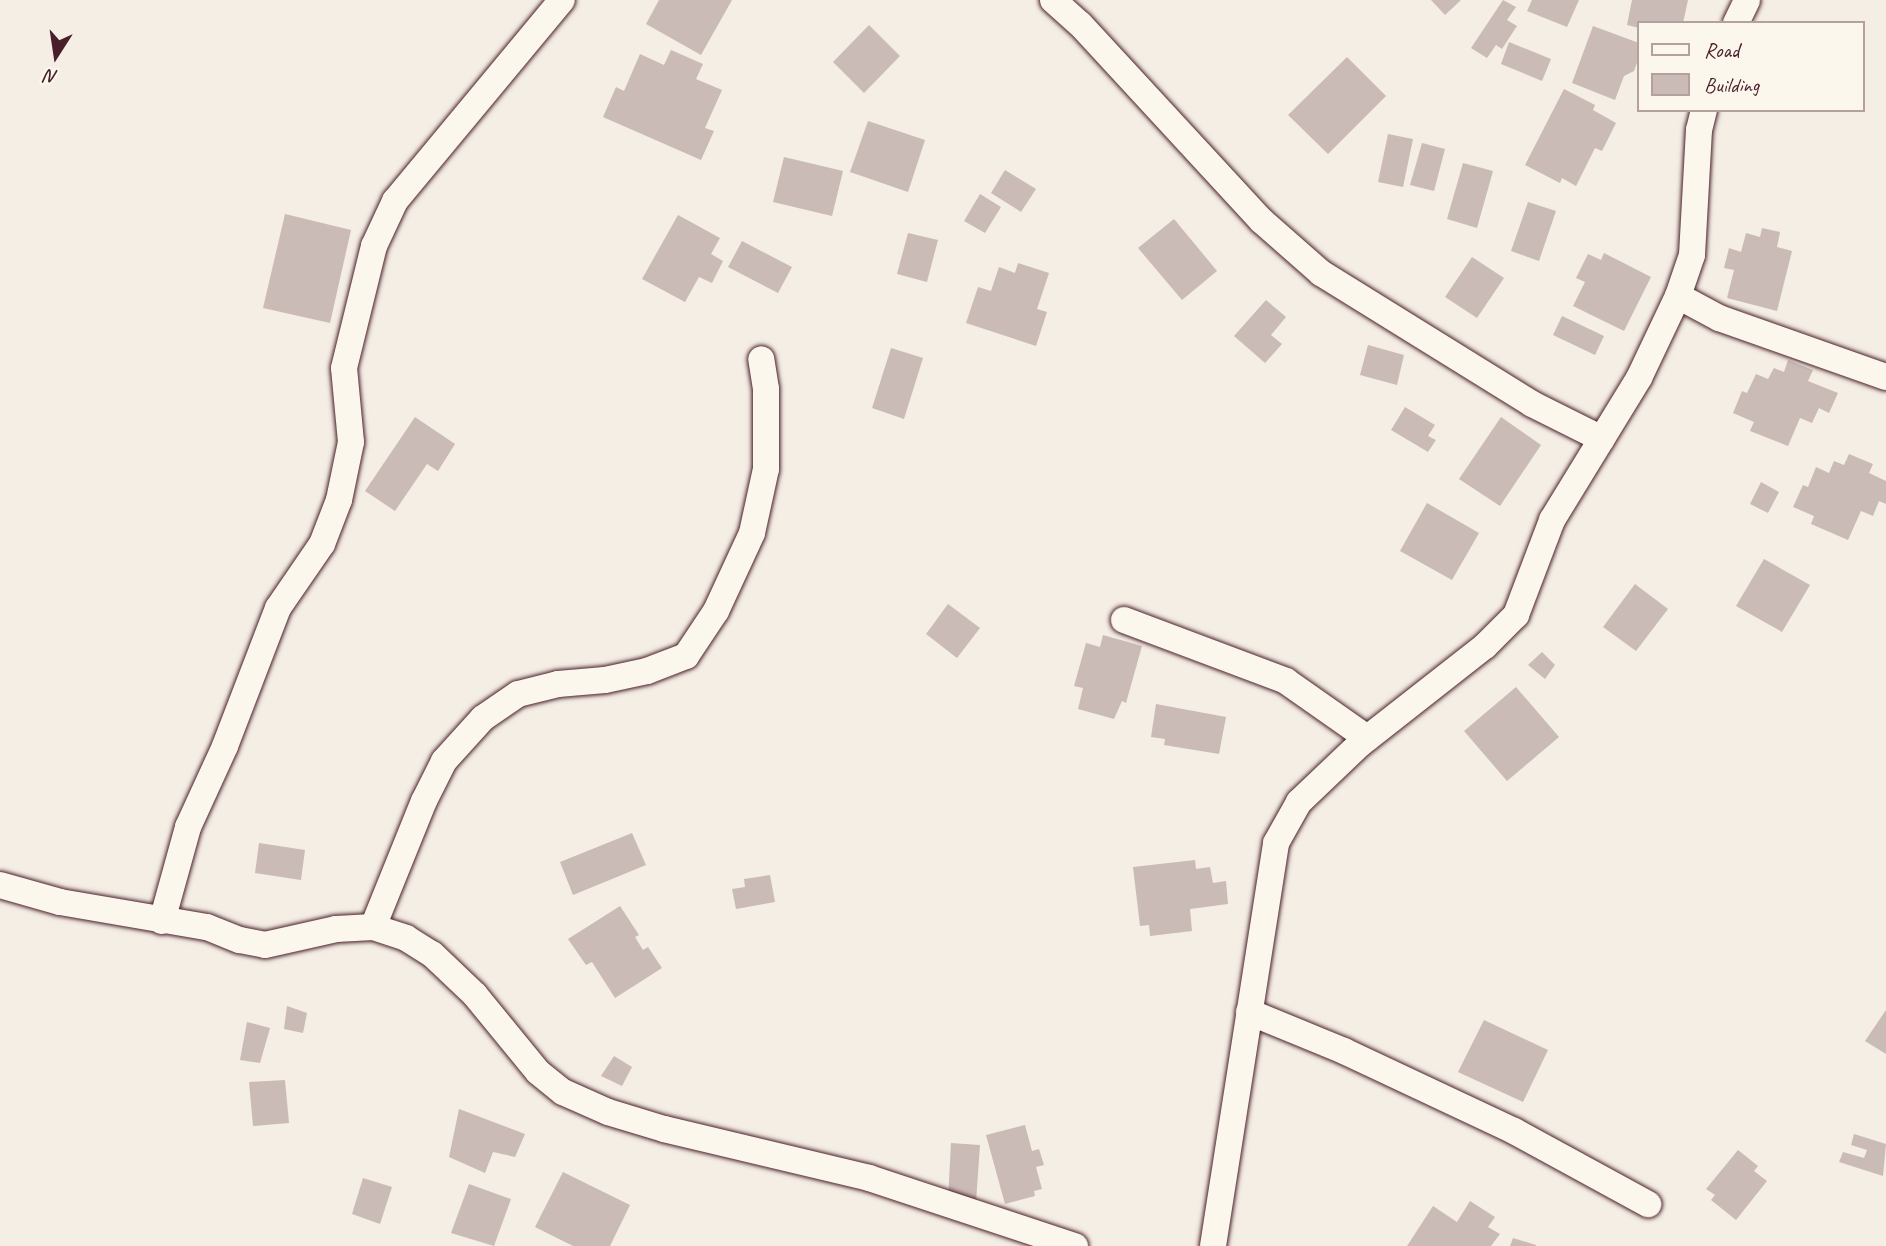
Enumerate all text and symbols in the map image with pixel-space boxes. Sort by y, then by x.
north arrow [21,21,91,91]
legend [1638,21,1865,112]
text: Road [1704,37,1739,63]
text: N [43,64,60,90]
text: Building [1704,72,1759,98]

